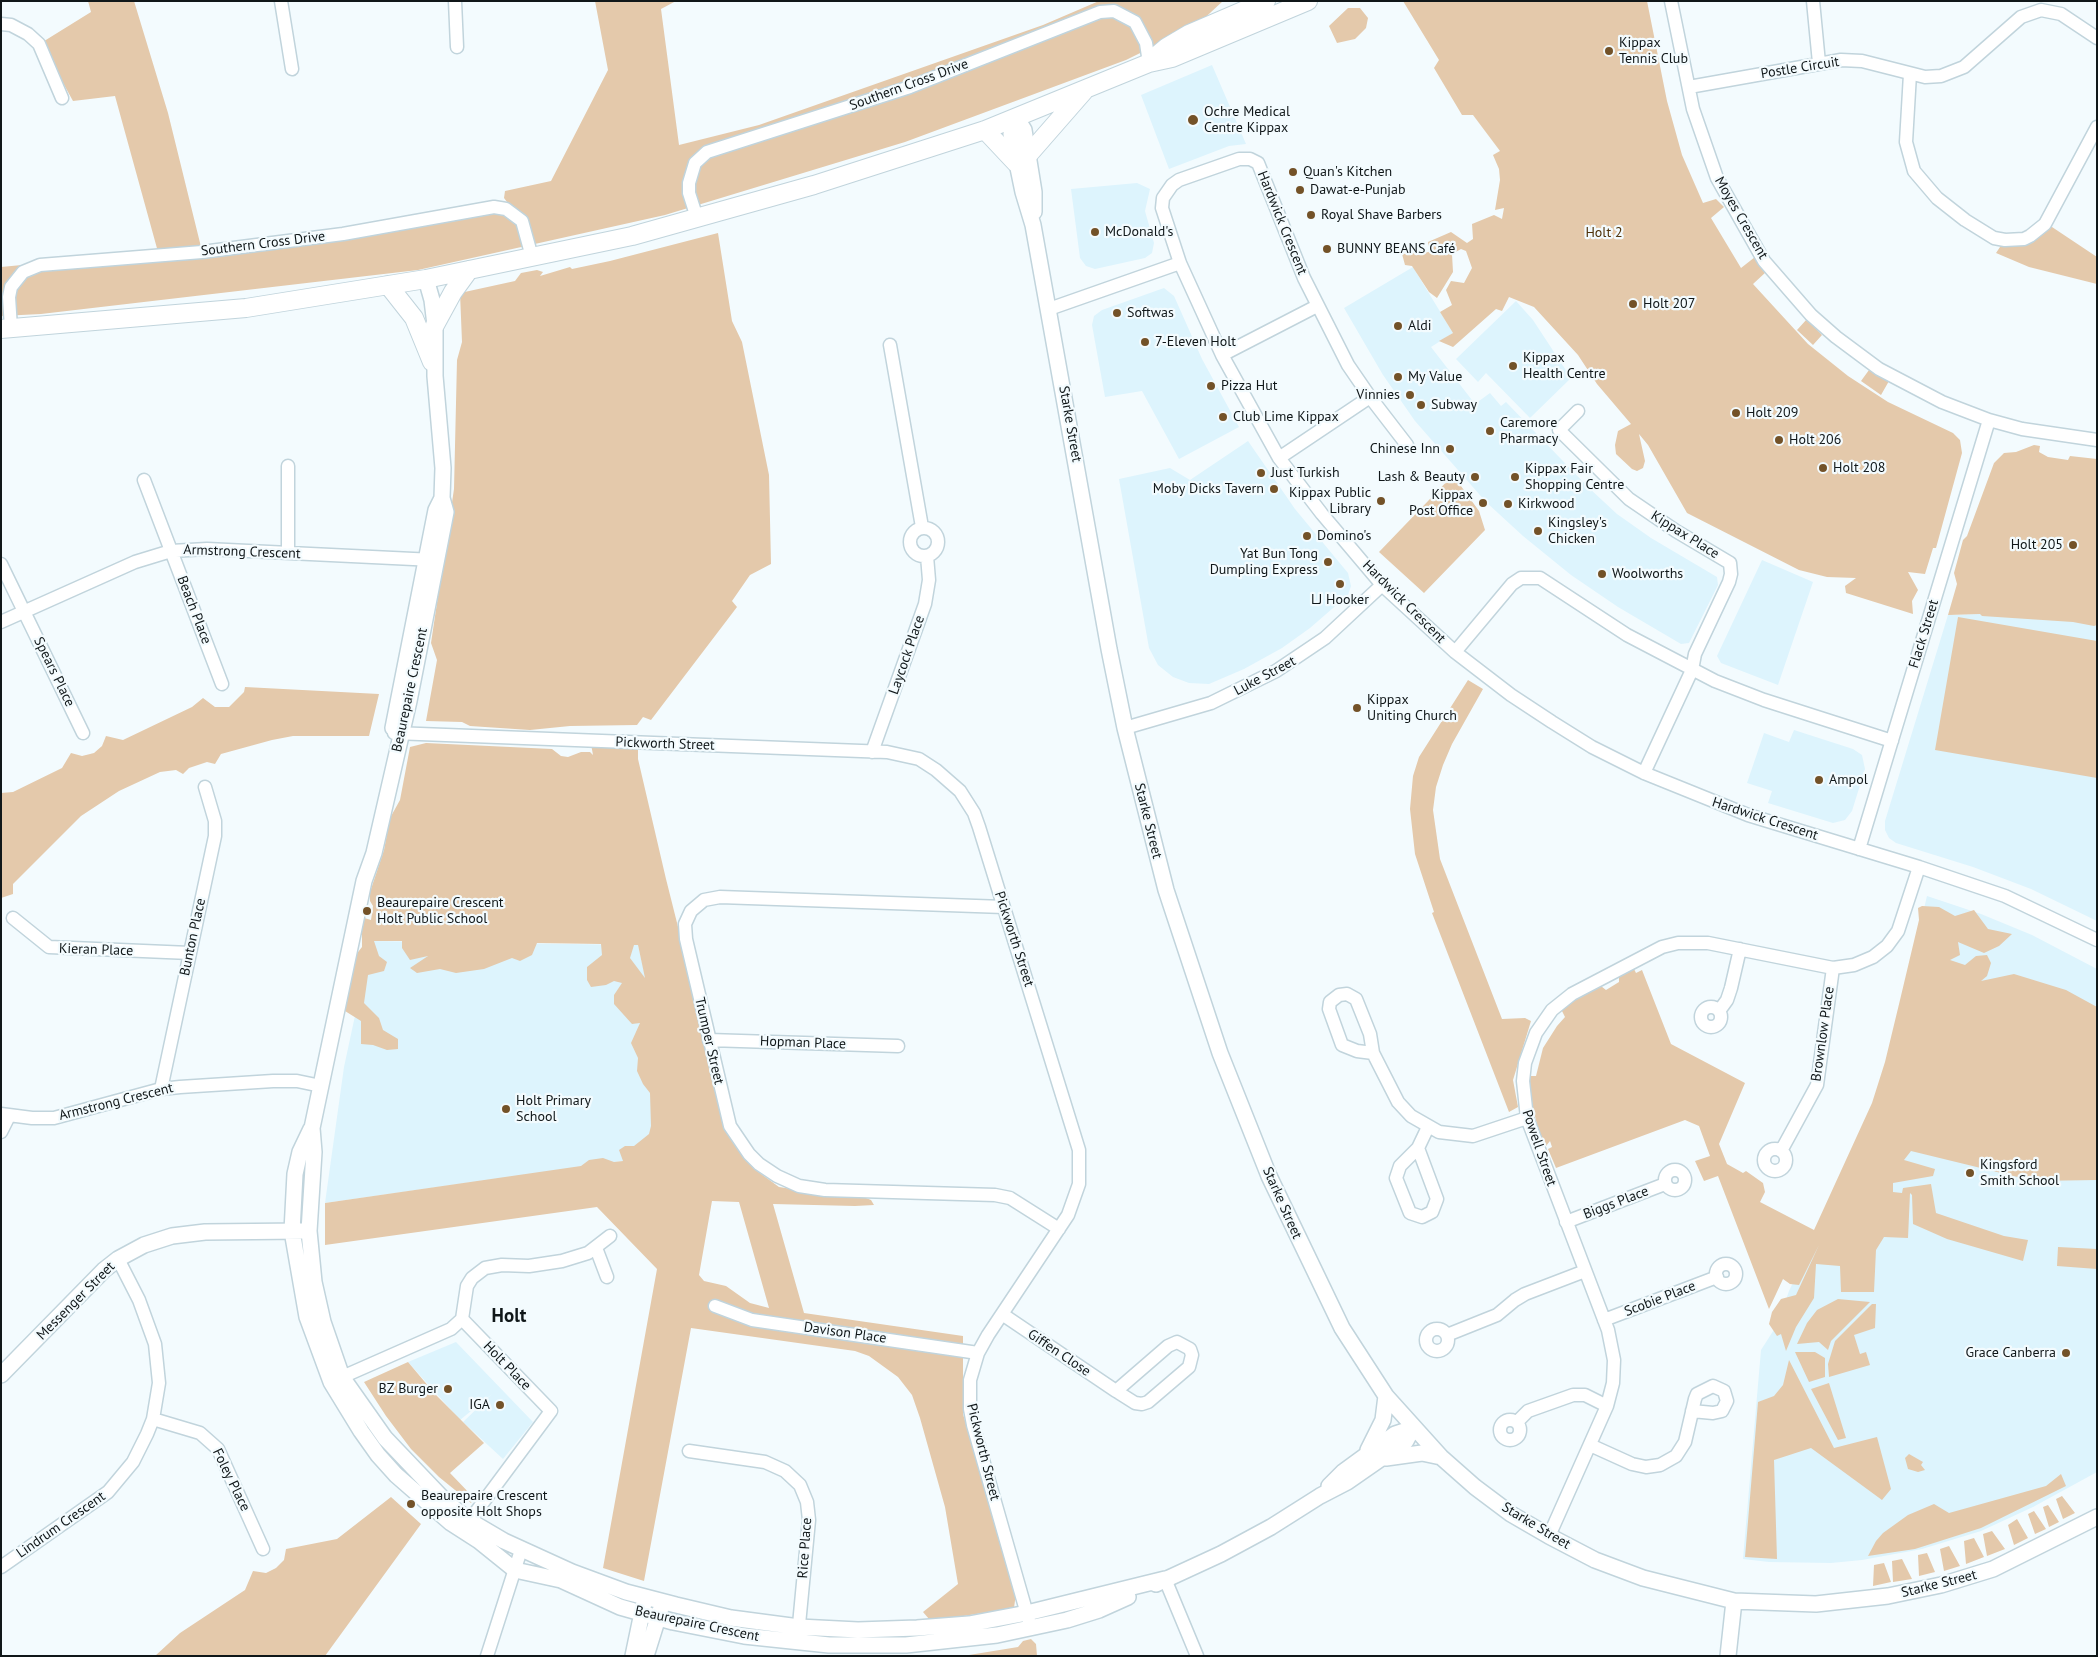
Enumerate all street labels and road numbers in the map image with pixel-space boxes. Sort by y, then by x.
street label: Postle Circuit [1760,54,1840,82]
street label: Southern Cross Drive [847,56,971,114]
street label: Hardwick Crescent [1254,169,1310,277]
street label: Moyes Crescent [1711,174,1771,262]
street label: Southern Cross Drive [200,228,326,260]
street label: Starke Street [1055,385,1085,463]
street label: Kippax Place [1648,507,1722,563]
street label: Armstrong Crescent [183,542,301,562]
street label: Hardwick Crescent [1359,557,1449,647]
street label: Beach Place [173,573,215,647]
street label: Flack Street [1906,598,1942,670]
street label: Laycock Place [886,613,928,697]
street label: Beaurepaire Crescent [389,626,431,754]
street label: Spears Place [30,634,78,710]
street label: Luke Street [1231,653,1299,699]
street label: Pickworth Street [615,734,715,754]
street label: Starke Street [1131,782,1165,860]
street label: Hardwick Crescent [1710,794,1820,844]
street label: Pickworth Street [991,889,1037,989]
street label: Bunton Place [177,897,209,977]
street label: Kieran Place [58,940,134,960]
street label: Brownlow Place [1808,985,1838,1083]
street label: Trumper Street [691,996,727,1086]
street label: Hopman Place [760,1033,846,1053]
street label: Armstrong Crescent [57,1080,175,1124]
street label: Powell Street [1518,1108,1560,1188]
street label: Starke Street [1259,1164,1305,1242]
street label: Biggs Place [1581,1183,1651,1223]
street label: Messenger Street [33,1258,119,1344]
street label: Scobie Place [1622,1278,1698,1320]
street label: Davison Place [803,1319,887,1347]
street label: Giffen Close [1024,1326,1094,1380]
street label: Holt Place [480,1338,534,1394]
street label: Pickworth Street [963,1402,1003,1502]
street label: Foley Place [209,1446,253,1514]
street label: Lindrum Crescent [13,1488,109,1562]
street label: Starke Street [1499,1499,1573,1553]
street label: Rice Place [794,1517,816,1579]
street label: Starke Street [1900,1567,1978,1601]
street label: Beaurepaire Crescent [633,1603,761,1645]

